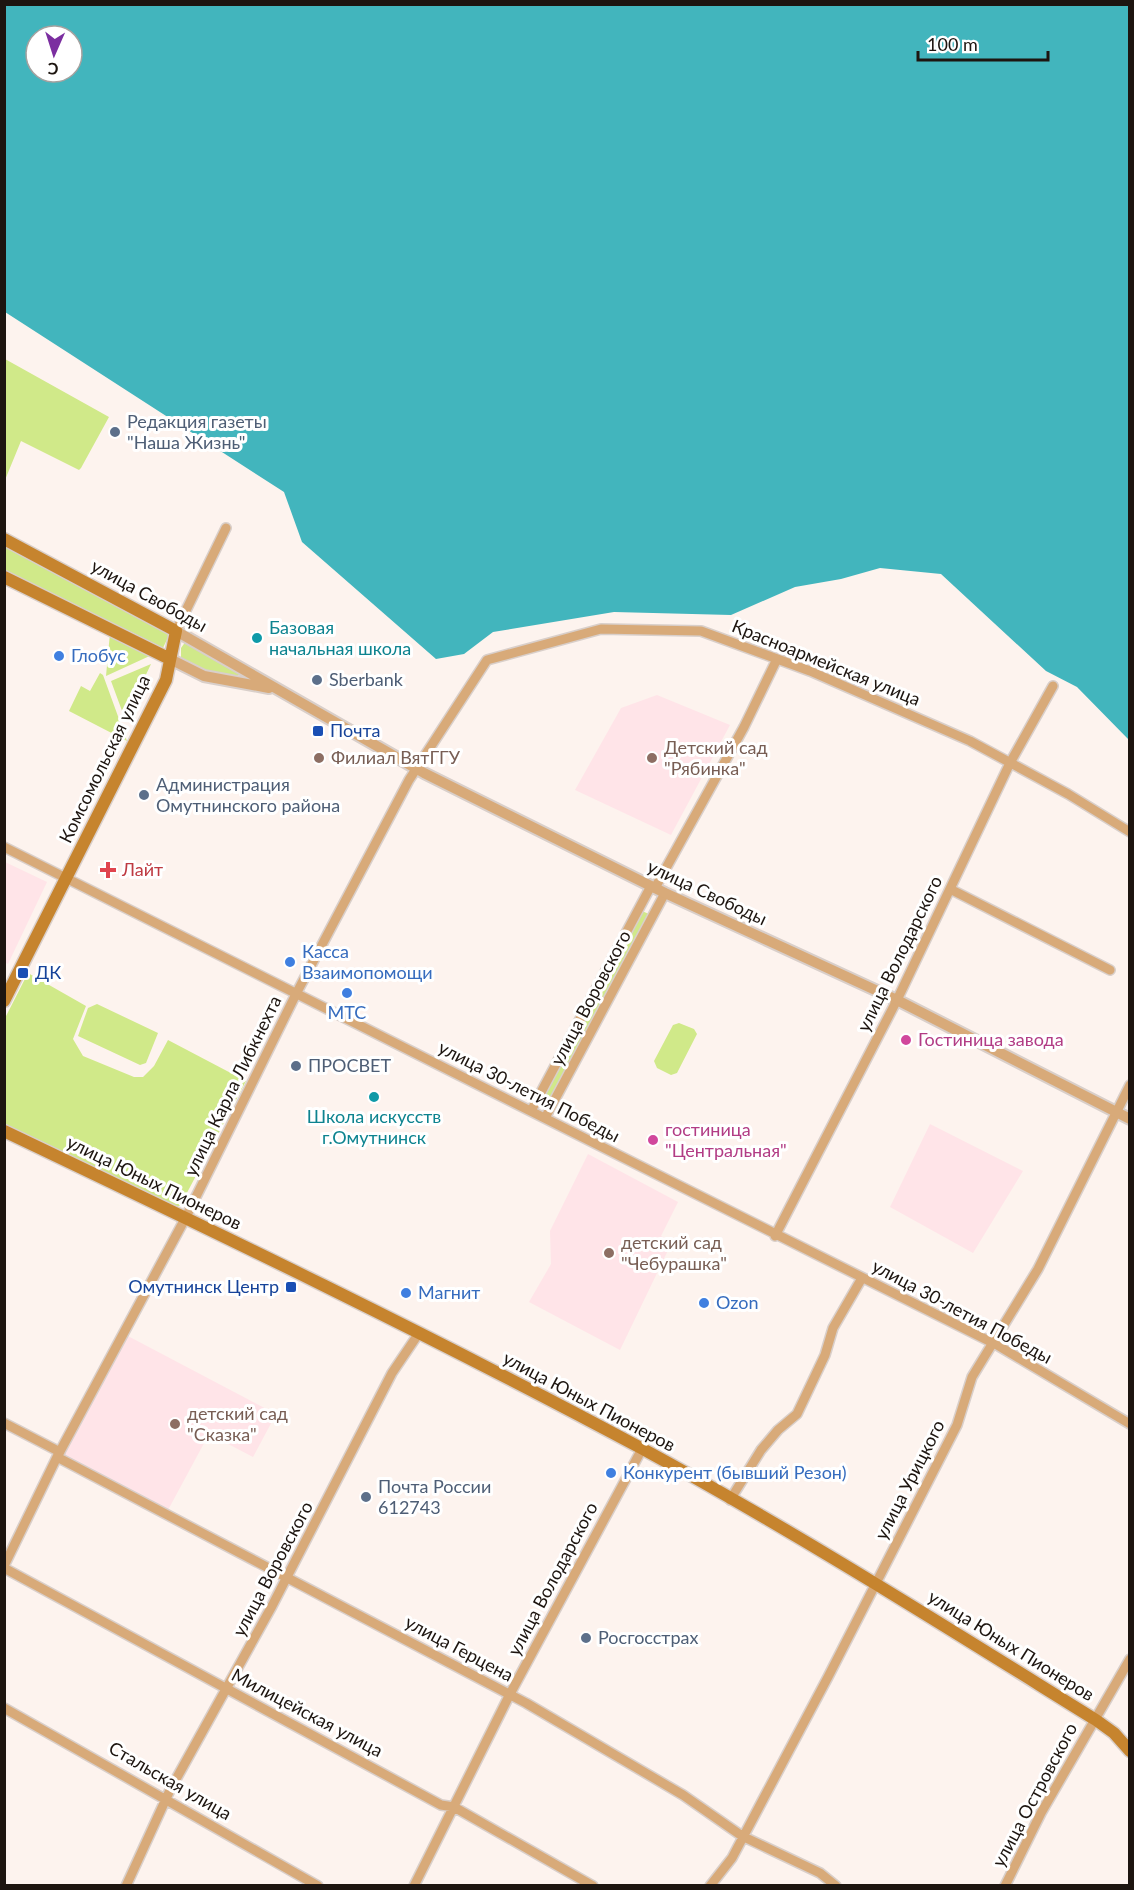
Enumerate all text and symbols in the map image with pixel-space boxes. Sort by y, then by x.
north arrow [24,24,84,84]
scale bar [918,24,1048,62]
text: 100 m [927,33,978,55]
text: С [47,60,59,79]
place label: Редакция газеты "Наша Жизнь" [127,410,267,453]
marker: Редакция газеты "Наша Жизнь" [108,425,122,439]
street label: улица Свободы [88,554,211,636]
street label: Красноармейская улица [729,614,924,710]
place label: Базовая начальная школа [269,616,411,659]
marker: Базовая начальная школа [250,631,264,645]
place label: Глобус [71,644,126,666]
marker: Глобус [52,649,66,663]
place label: Sberbank [329,668,404,690]
street label: Комсомольская улица [54,671,154,846]
marker: Sberbank [310,673,324,687]
place label: Почта [330,719,380,741]
marker: Почта [311,724,325,738]
place label: Детский сад "Рябинка" [664,736,768,779]
place label: Филиал ВятГГУ [331,746,461,768]
marker: Филиал ВятГГУ [312,751,326,765]
marker: Детский сад "Рябинка" [645,751,659,765]
place label: Администрация Омутнинского района [156,773,340,816]
marker: Администрация Омутнинского района [137,788,151,802]
street label: улица Свободы [644,855,771,929]
place label: Лайт [121,858,163,880]
marker: Лайт [99,861,117,879]
street label: улица Володарского [852,872,946,1035]
street label: улица Воровского [545,926,635,1069]
place label: Касса Взаимопомощи [302,940,433,983]
marker: Касса Взаимопомощи [283,955,297,969]
place label: ДК [35,961,61,983]
marker: ДК [16,966,30,980]
marker: МТС [340,986,354,1000]
street label: улица Карла Либкнехта [179,992,285,1179]
place label: МТС [328,1001,366,1023]
place label: Гостиница завода [918,1028,1064,1050]
marker: Гостиница завода [899,1033,913,1047]
street label: улица 30-летия Победы [435,1036,624,1146]
place label: ПРОСВЕТ [308,1054,392,1076]
marker: ПРОСВЕТ [289,1059,303,1073]
marker: Школа искусств г.Омутнинск [367,1090,381,1104]
place label: Школа искусств г.Омутнинск [307,1105,441,1148]
place label: гостиница "Центральная" [665,1118,787,1161]
street label: улица Юных Пионеров [64,1130,245,1234]
marker: гостиница "Центральная" [646,1133,660,1147]
place label: детский сад "Чебурашка" [621,1231,727,1274]
marker: детский сад "Чебурашка" [602,1246,616,1260]
street label: улица 30-летия Победы [869,1254,1056,1368]
place label: Омутнинск Центр [128,1275,279,1297]
marker: Омутнинск Центр [284,1280,298,1294]
place label: Магнит [418,1281,480,1303]
marker: Магнит [399,1286,413,1300]
place label: Ozon [716,1291,758,1313]
marker: Ozon [697,1296,711,1310]
street label: улица Юных Пионеров [500,1346,679,1456]
place label: детский сад "Сказка" [187,1402,288,1445]
street label: улица Урицкого [869,1416,949,1543]
marker: детский сад "Сказка" [168,1417,182,1431]
place label: Конкурент (бывший Резон) [623,1461,847,1483]
marker: Конкурент (бывший Резон) [604,1466,618,1480]
place label: Почта России 612743 [378,1475,491,1518]
marker: Почта России 612743 [359,1490,373,1504]
street label: улица Воровского [227,1497,317,1640]
street label: улица Володарского [502,1498,602,1659]
street label: улица Юных Пионеров [924,1585,1099,1705]
street label: улица Герцена [402,1610,517,1686]
place label: Росгосстрах [598,1626,698,1648]
marker: Росгосстрах [579,1631,593,1645]
street label: Милицейская улица [228,1663,387,1761]
street label: улица Островского [987,1719,1081,1870]
street label: Стальская улица [105,1736,236,1824]

